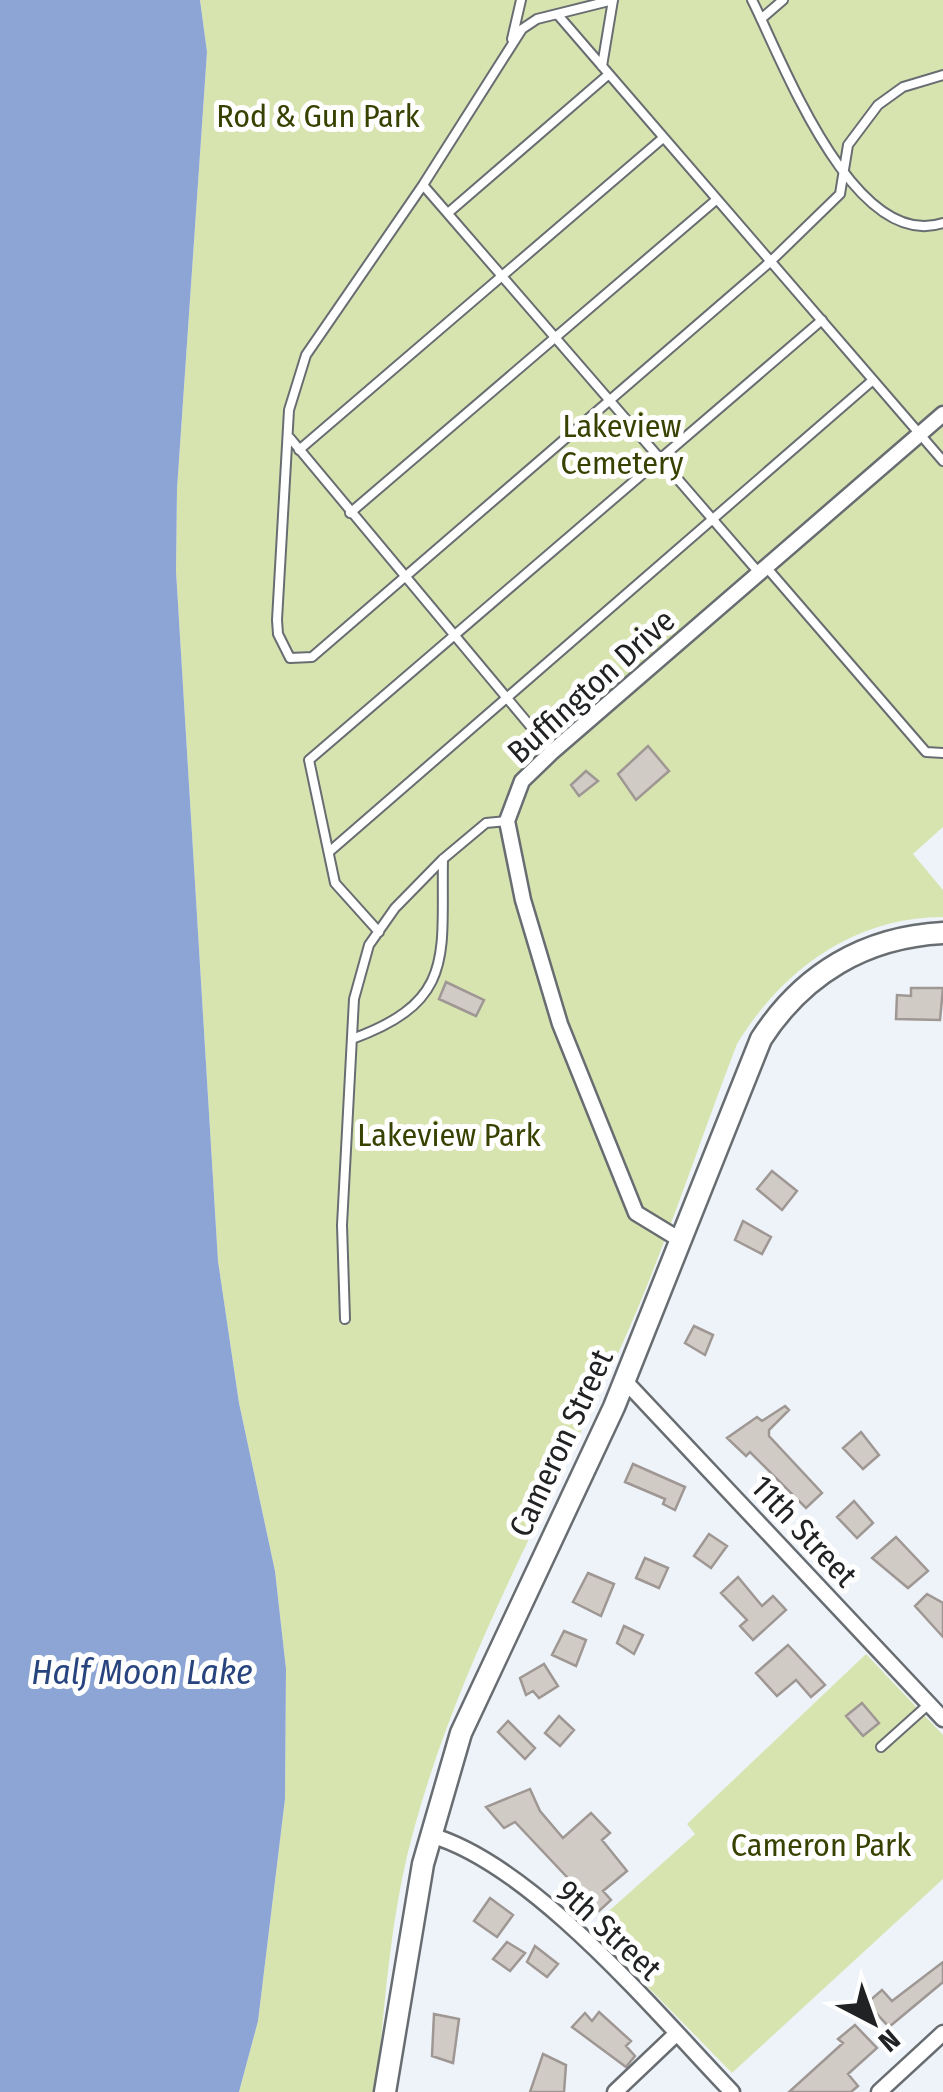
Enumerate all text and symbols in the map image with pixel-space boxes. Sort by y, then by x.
park label: Rod & Gun Park [216,97,420,135]
park label: Lakeview Cemetery [560,407,684,482]
street label: Buffington Drive [500,601,682,771]
park label: Lakeview Park [357,1116,541,1154]
street label: Cameron Street [501,1343,621,1543]
street label: 11th Street [743,1468,865,1595]
water label: Half Moon Lake [31,1651,253,1693]
park label: Cameron Park [731,1826,911,1864]
street label: 9th Street [549,1872,670,1988]
north arrow [823,1972,923,2072]
text: N [872,2023,906,2058]

